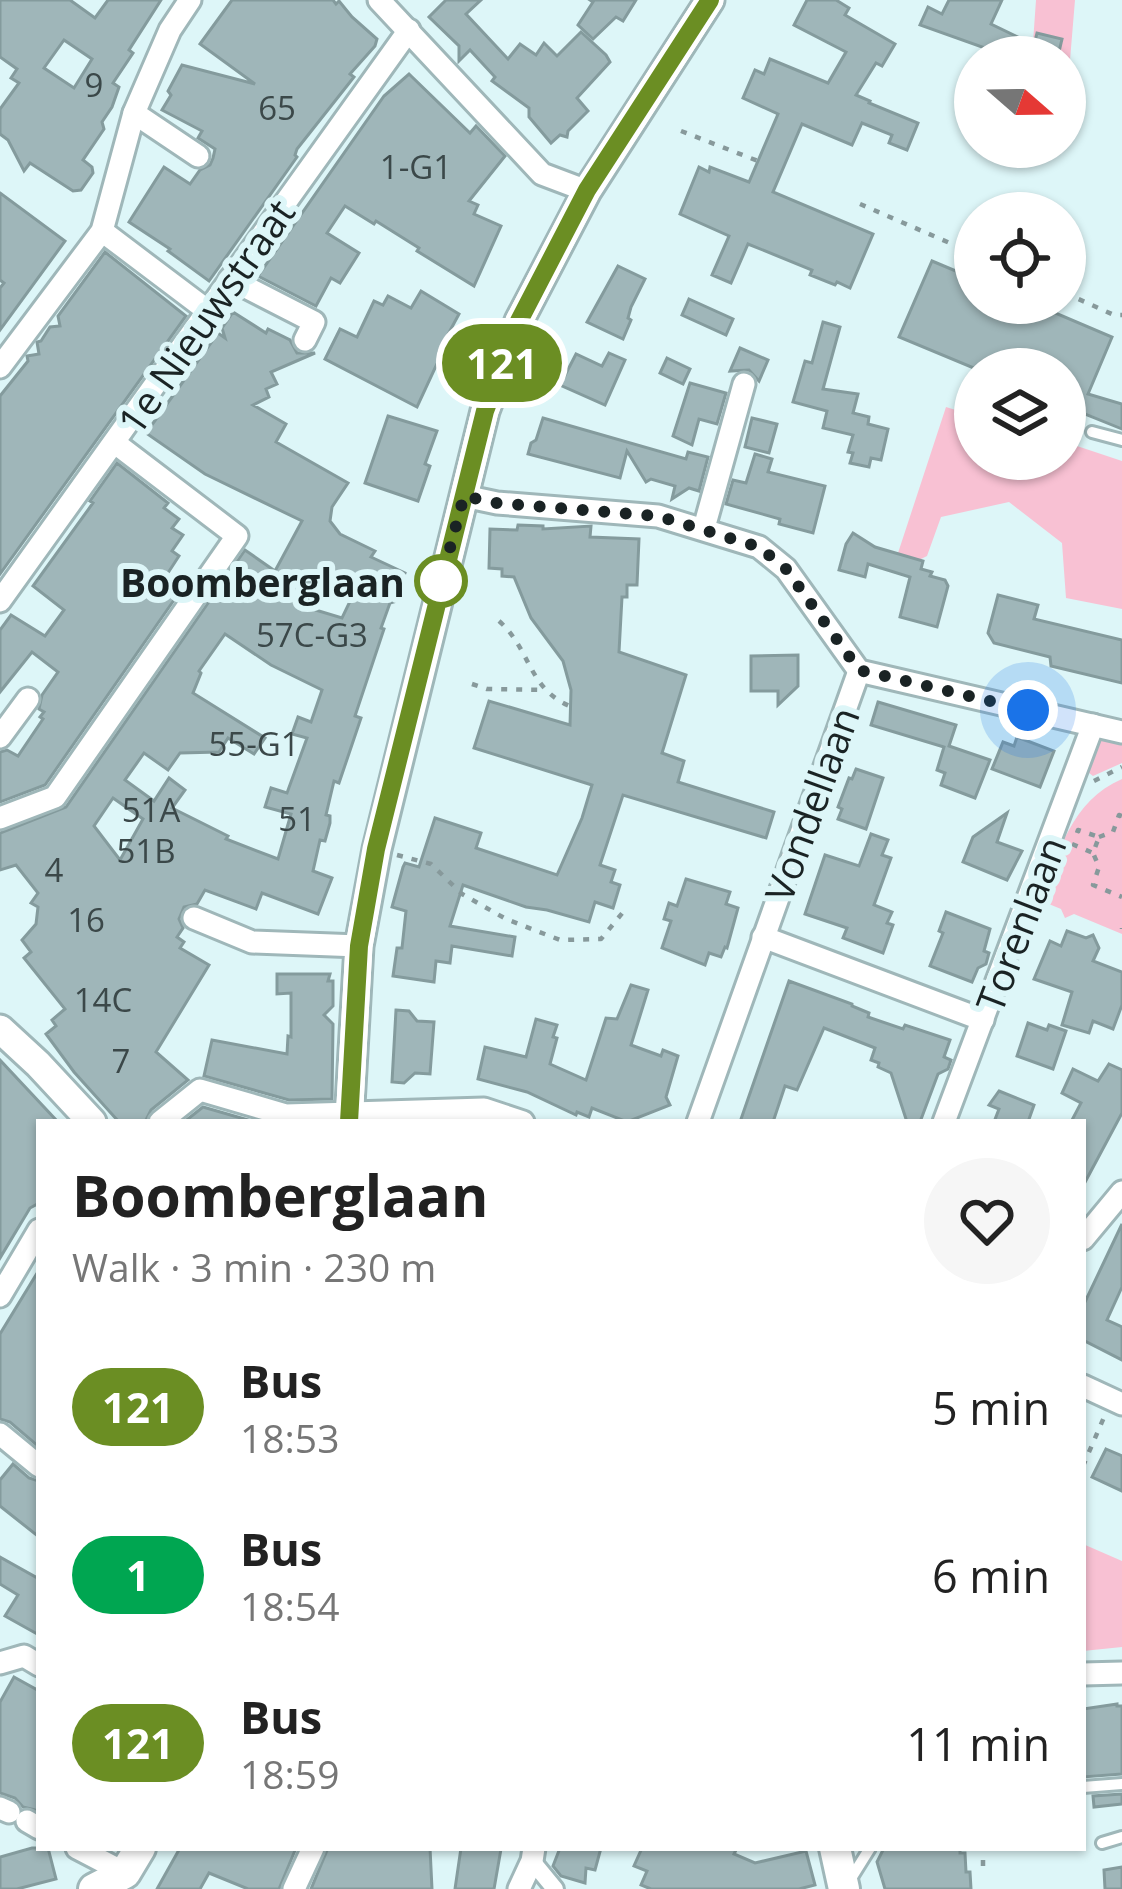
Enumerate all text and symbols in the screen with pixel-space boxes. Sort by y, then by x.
north arrow [954,36,1086,168]
map controls [954,36,1086,480]
house number: 9 [85,62,103,107]
house number: 65 [258,85,296,130]
house number: 1-G1 [380,144,452,189]
street label: 1e Nieuwstraat [104,188,306,444]
button: locate [954,192,1086,324]
line badge: 121 [433,324,571,402]
text: 121 [466,334,538,391]
button: layers [954,348,1086,480]
place label: Boomberglaan [120,555,405,608]
marker: Boomberglaan [416,556,466,606]
house number: 57C-G3 [256,612,368,657]
your location [998,680,1058,740]
street label: Vondellaan [751,699,871,909]
house number: 55-G1 [208,721,300,766]
house number: 51A [122,787,180,832]
house number: 51 [278,796,316,841]
house number: 51B [116,828,176,873]
street label: Torenlaan [962,829,1078,1019]
house number: 4 [45,847,64,892]
house number: 16 [67,897,105,942]
house number: 14C [74,977,132,1022]
house number: 7 [112,1038,130,1083]
text: Boomberglaan [72,1156,488,1234]
button: heart [924,1158,1050,1284]
text: Walk · 3 min · 230 m [72,1240,436,1293]
text: Bus [240,1350,322,1411]
text: 5 min [932,1377,1050,1438]
text: 121 [102,1378,174,1435]
text: 18:53 [240,1411,339,1464]
text: Bus [240,1518,322,1579]
text: 6 min [932,1545,1050,1606]
text: 1 [126,1546,150,1603]
text: 18:54 [240,1579,339,1632]
text: Bus [240,1686,322,1747]
text: 11 min [906,1713,1050,1774]
text: 121 [102,1714,174,1771]
text: 18:59 [240,1747,339,1800]

